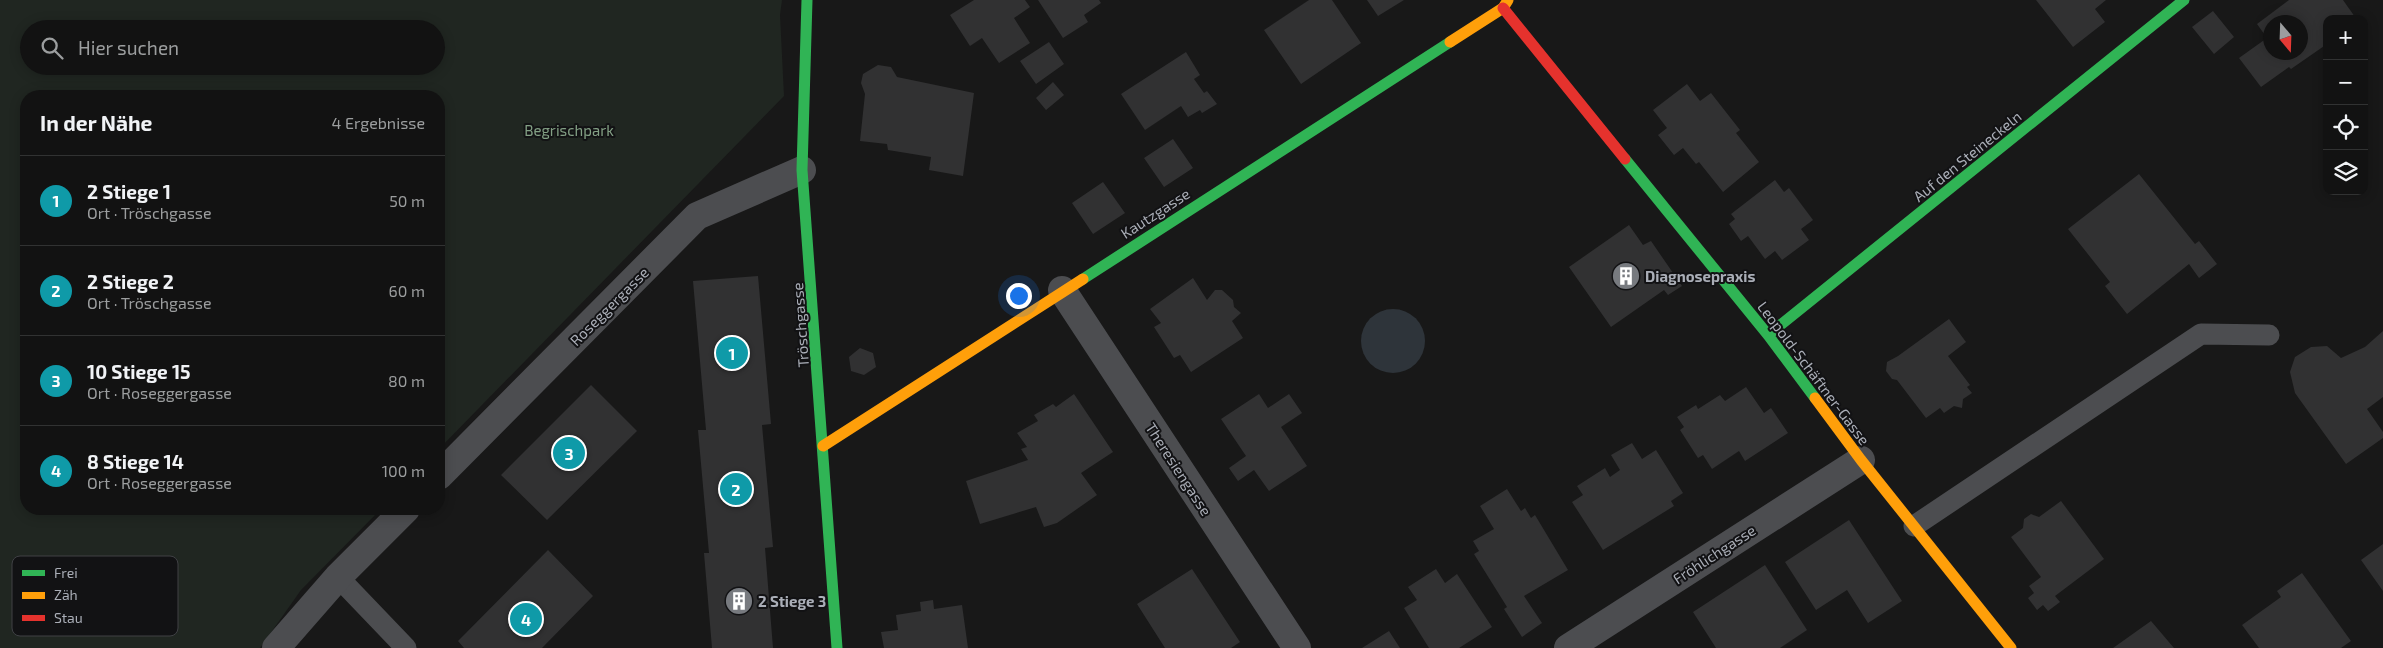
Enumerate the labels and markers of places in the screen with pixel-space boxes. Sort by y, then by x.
building icon: Diagnosepraxis [1611,261,1641,291]
place label: Diagnosepraxis [1645,267,1755,285]
pin: 1 [716,334,748,372]
pin: 3 [553,434,585,472]
pin: 2 [720,470,752,508]
building icon: 2 Stiege 3 [724,586,754,616]
place label: 2 Stiege 3 [758,592,826,610]
pin: 4 [510,600,542,638]

